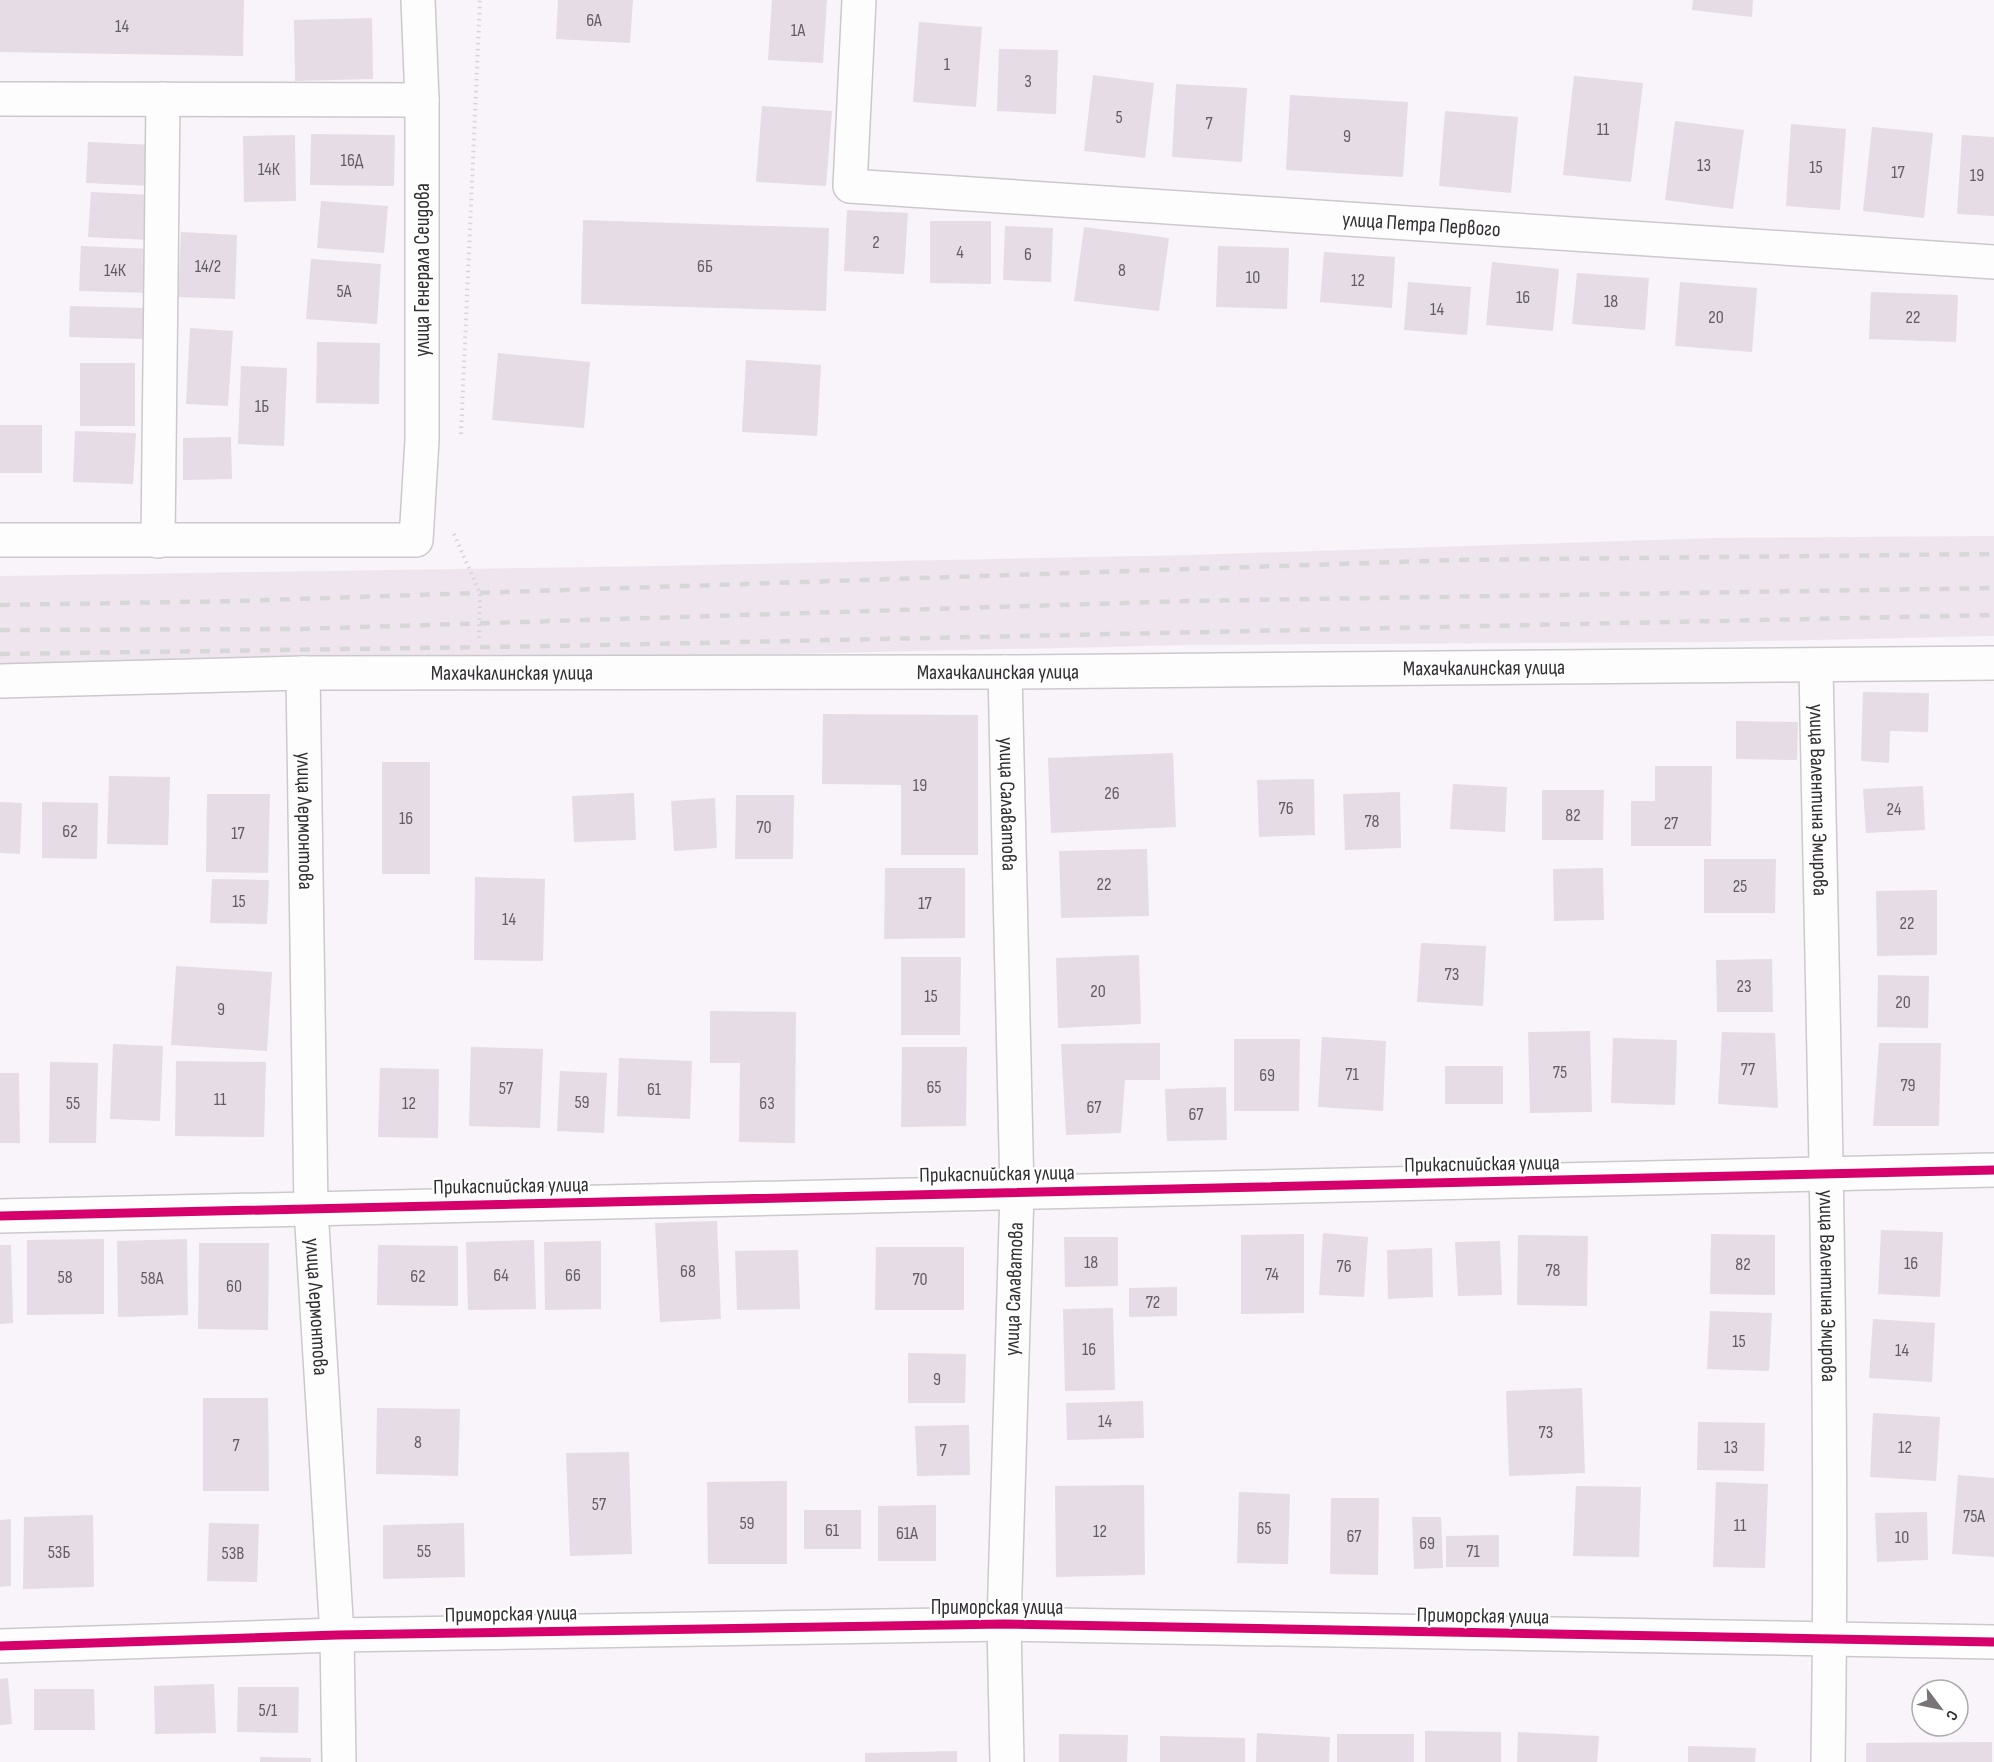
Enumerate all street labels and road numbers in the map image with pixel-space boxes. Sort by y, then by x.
street label: улица Генерала Сеидова [410,183,435,357]
street label: улица Петра Первого [1341,206,1502,242]
street label: Махачкалинская улица [1403,654,1565,681]
street label: Махачкалинская улица [917,659,1079,685]
street label: Махачкалинская улица [431,660,593,685]
street label: улица Валентина Эмирова [1804,704,1833,896]
street label: улица Салаватова [994,737,1022,871]
street label: улица Лермонтова [292,752,319,890]
street label: Прикаспийская улица [1404,1150,1560,1178]
street label: Прикаспийская улица [919,1160,1075,1188]
street label: Прикаспийская улица [433,1172,589,1200]
street label: улица Валентина Эмирова [1814,1190,1841,1382]
street label: улица Салаватова [999,1222,1029,1356]
street label: улица Лермонтова [300,1237,334,1376]
street label: Приморская улица [931,1595,1063,1620]
street label: Приморская улица [444,1600,578,1628]
street label: Приморская улица [1416,1602,1550,1630]

